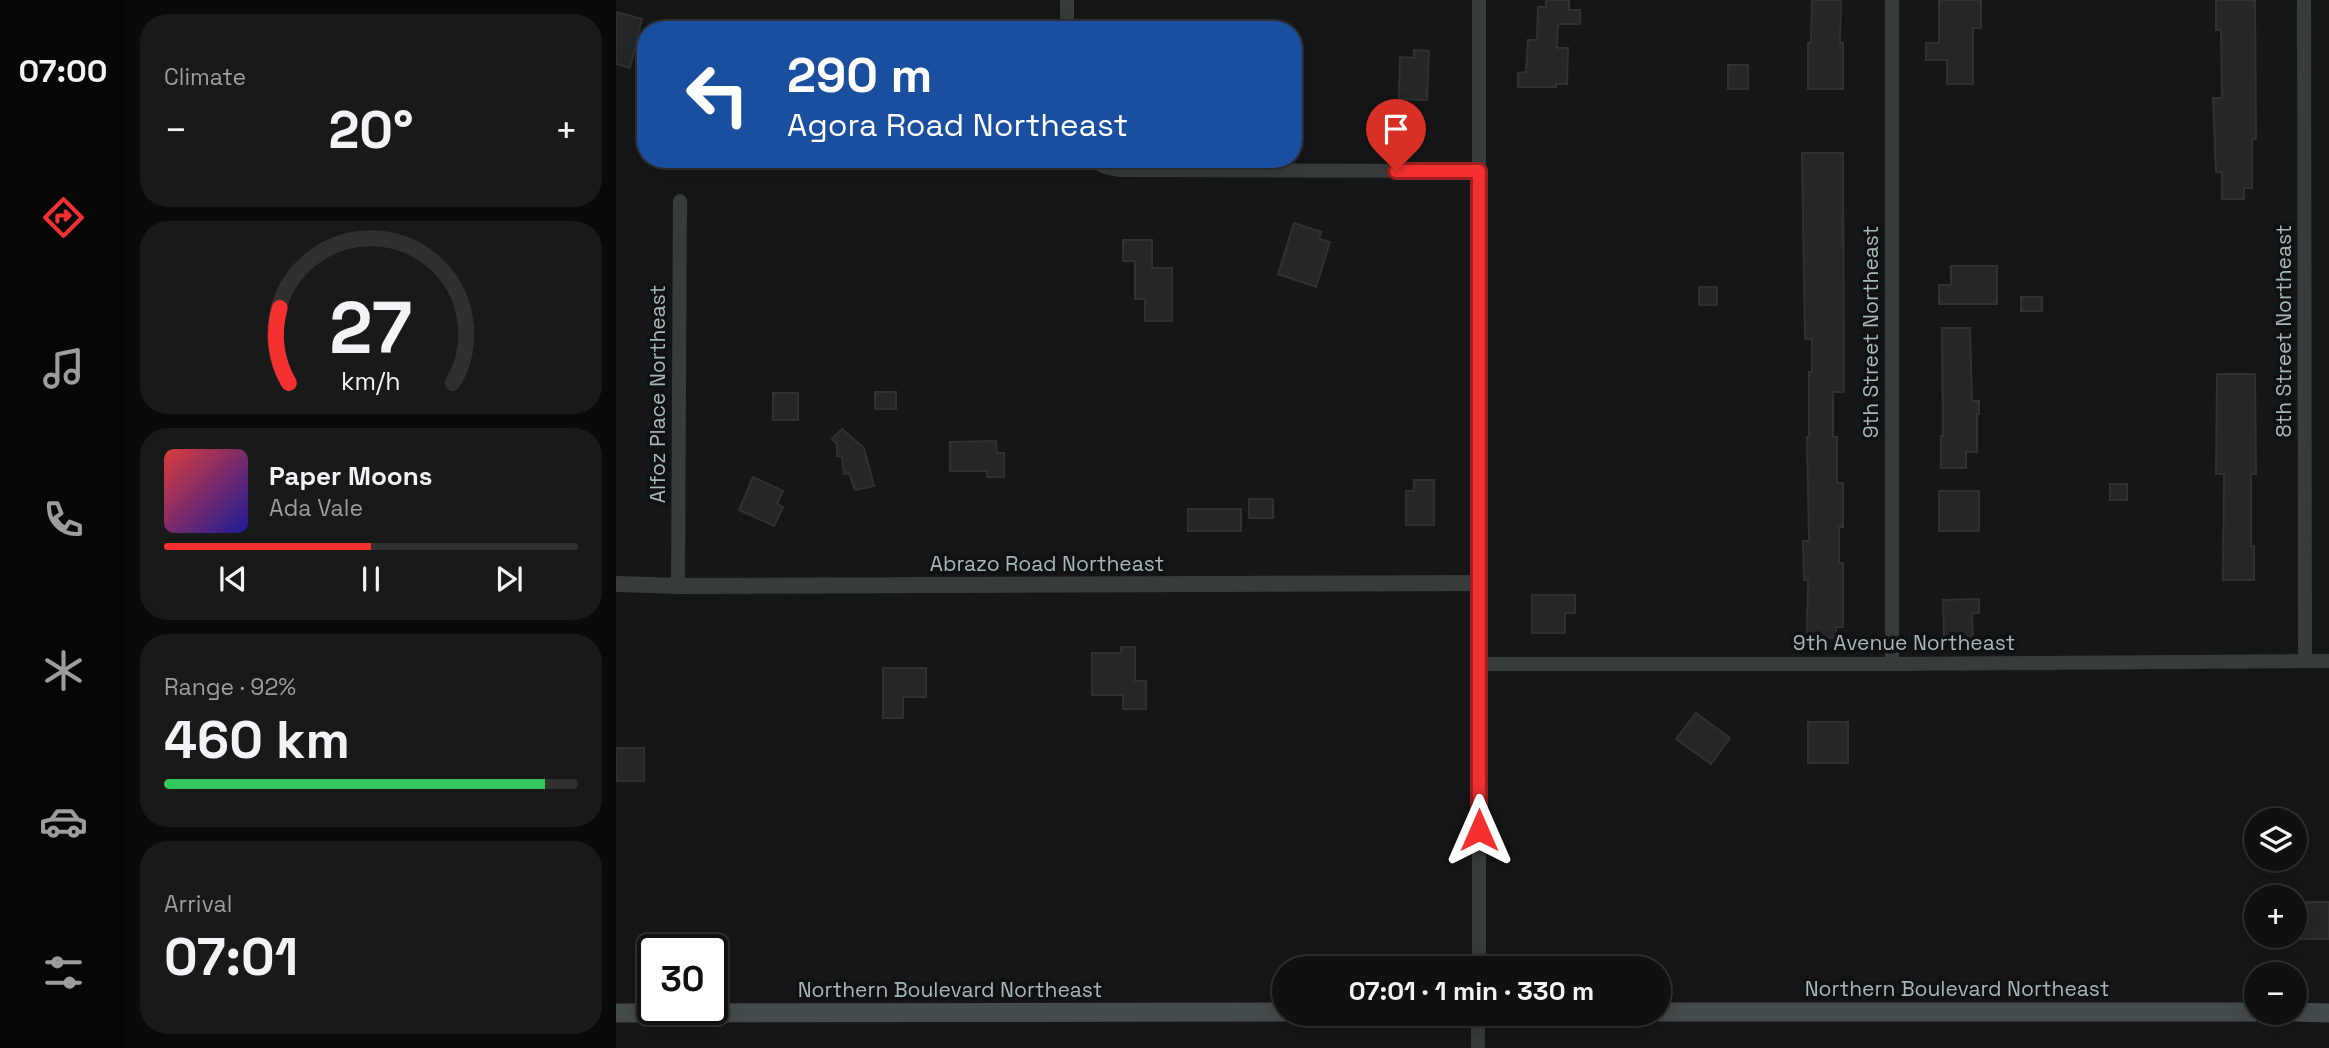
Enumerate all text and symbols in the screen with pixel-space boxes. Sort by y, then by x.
text: 290 m [787,44,932,106]
icon: left [672,49,763,140]
text: 07:00 [19,51,107,91]
text: Climate [164,62,246,92]
text: 20° [328,97,414,163]
pin [1366,99,1426,171]
text: Agora Road Northeast [787,105,1128,145]
text: − [164,106,188,154]
text: + [554,106,578,154]
icon: arrive [1377,110,1415,148]
icon: directions [39,193,88,242]
street label: 8th Street Northeast [2270,225,2297,437]
street label: 9th Street Northeast [1857,226,1884,438]
text: 27 [330,282,412,375]
street label: Alfoz Place Northeast [644,285,671,503]
icon: music [39,344,88,393]
text: km/h [341,365,401,397]
text: Paper Moons [269,459,432,493]
text: Ada Vale [269,493,363,523]
icon: phone [39,495,88,544]
street label: Abrazo Road Northeast [930,550,1164,577]
icon: previous [214,560,252,598]
icon: pause [352,560,390,598]
icon: next [490,560,528,598]
street label: 9th Avenue Northeast [1793,629,2015,656]
icon: climate [39,646,88,695]
text: Range · 92% [164,672,296,702]
text: 460 km [164,707,350,773]
position arrow [1442,793,1516,867]
icon: car [39,797,88,846]
map controls [2244,808,2307,1025]
button: layers [2244,808,2307,871]
button: + [2244,885,2307,948]
text: Arrival [164,889,232,919]
text: 07:01 [164,924,298,990]
speed limit sign: 30 [637,934,728,1025]
icon: filters [39,948,88,997]
button: − [2244,962,2307,1025]
text: 07:01 · 1 min · 330 m [1349,974,1594,1008]
street label: Northern Boulevard Northeast [1805,975,2109,1002]
street label: Northern Boulevard Northeast [798,976,1102,1003]

